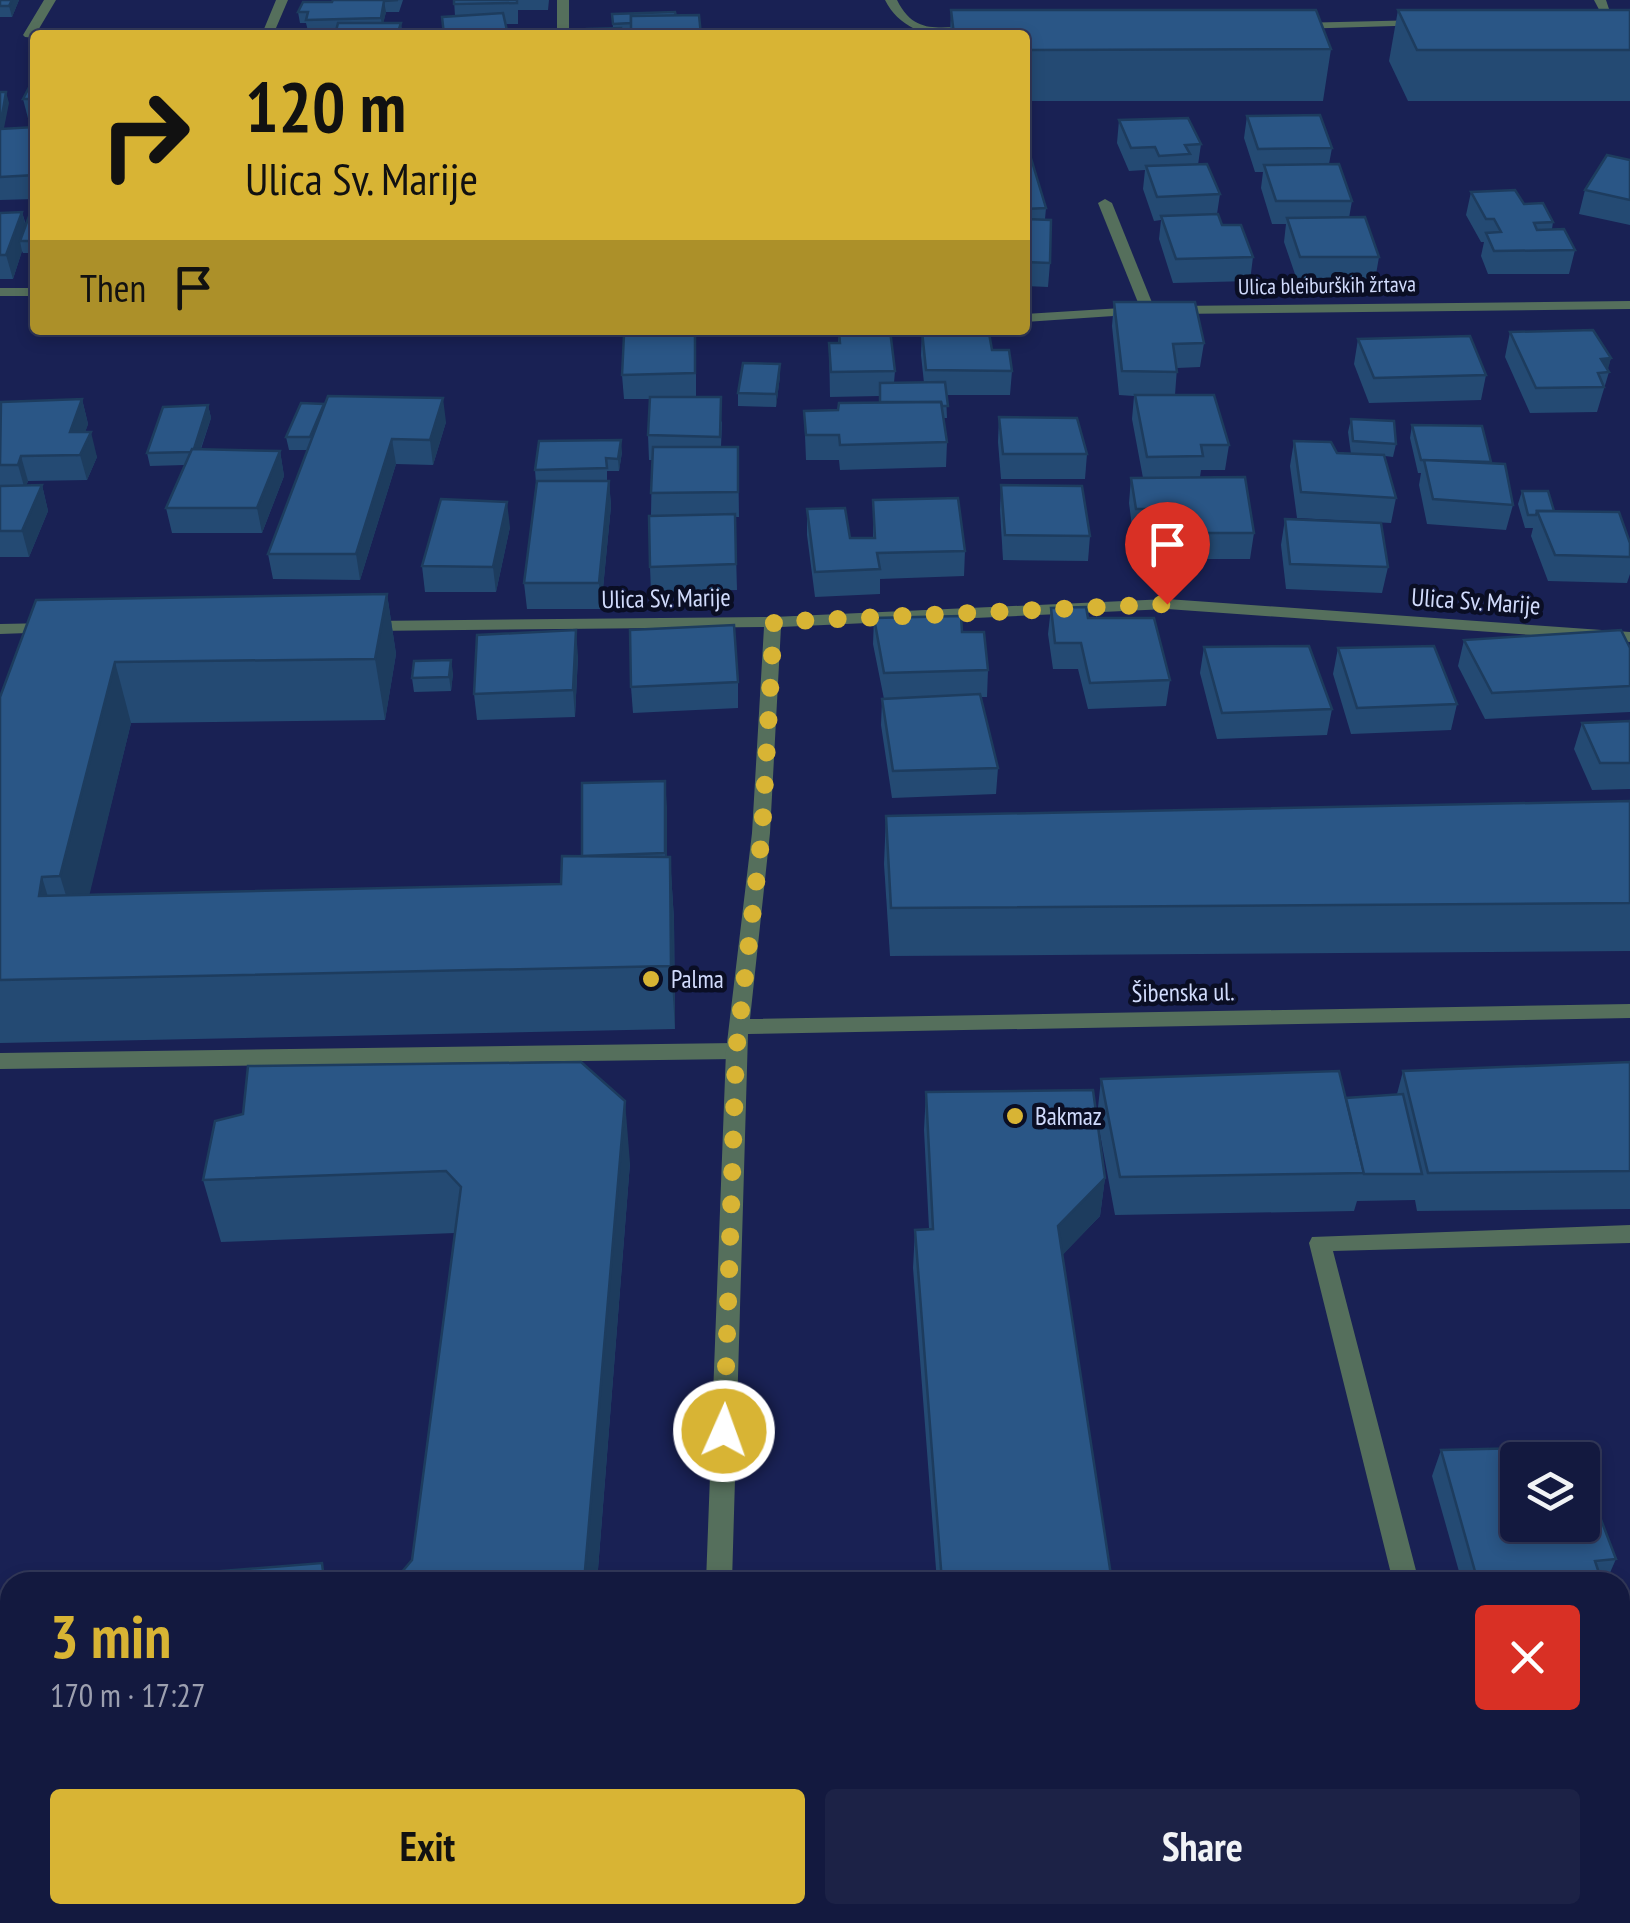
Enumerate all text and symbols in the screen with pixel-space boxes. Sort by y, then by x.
text: 120 m [245,61,406,151]
icon: right [80,70,210,200]
text: Ulica Sv. Marije [245,149,478,207]
icon: arrive [166,260,221,315]
text: Then [80,263,146,312]
street label: Ulica bleiburških žrtava [1238,269,1416,301]
pin [1125,502,1210,605]
icon: arrive [1140,517,1195,572]
street label: Ulica Sv. Marije [601,581,731,615]
street label: Ulica Sv. Marije [1410,581,1542,621]
place label: Palma [671,963,724,995]
marker: Palma [640,968,662,990]
street label: Šibenska ul. [1131,975,1235,1009]
place label: Bakmaz [1035,1100,1102,1132]
marker: Bakmaz [1004,1105,1026,1127]
position arrow [672,1379,776,1483]
map controls [1500,1442,1600,1542]
button: layers [1500,1442,1600,1542]
text: 3 min [50,1597,171,1675]
button: close [1475,1605,1580,1710]
text: 170 m · 17:27 [50,1674,205,1716]
button: Exit [50,1789,805,1904]
button: Share [825,1789,1580,1904]

